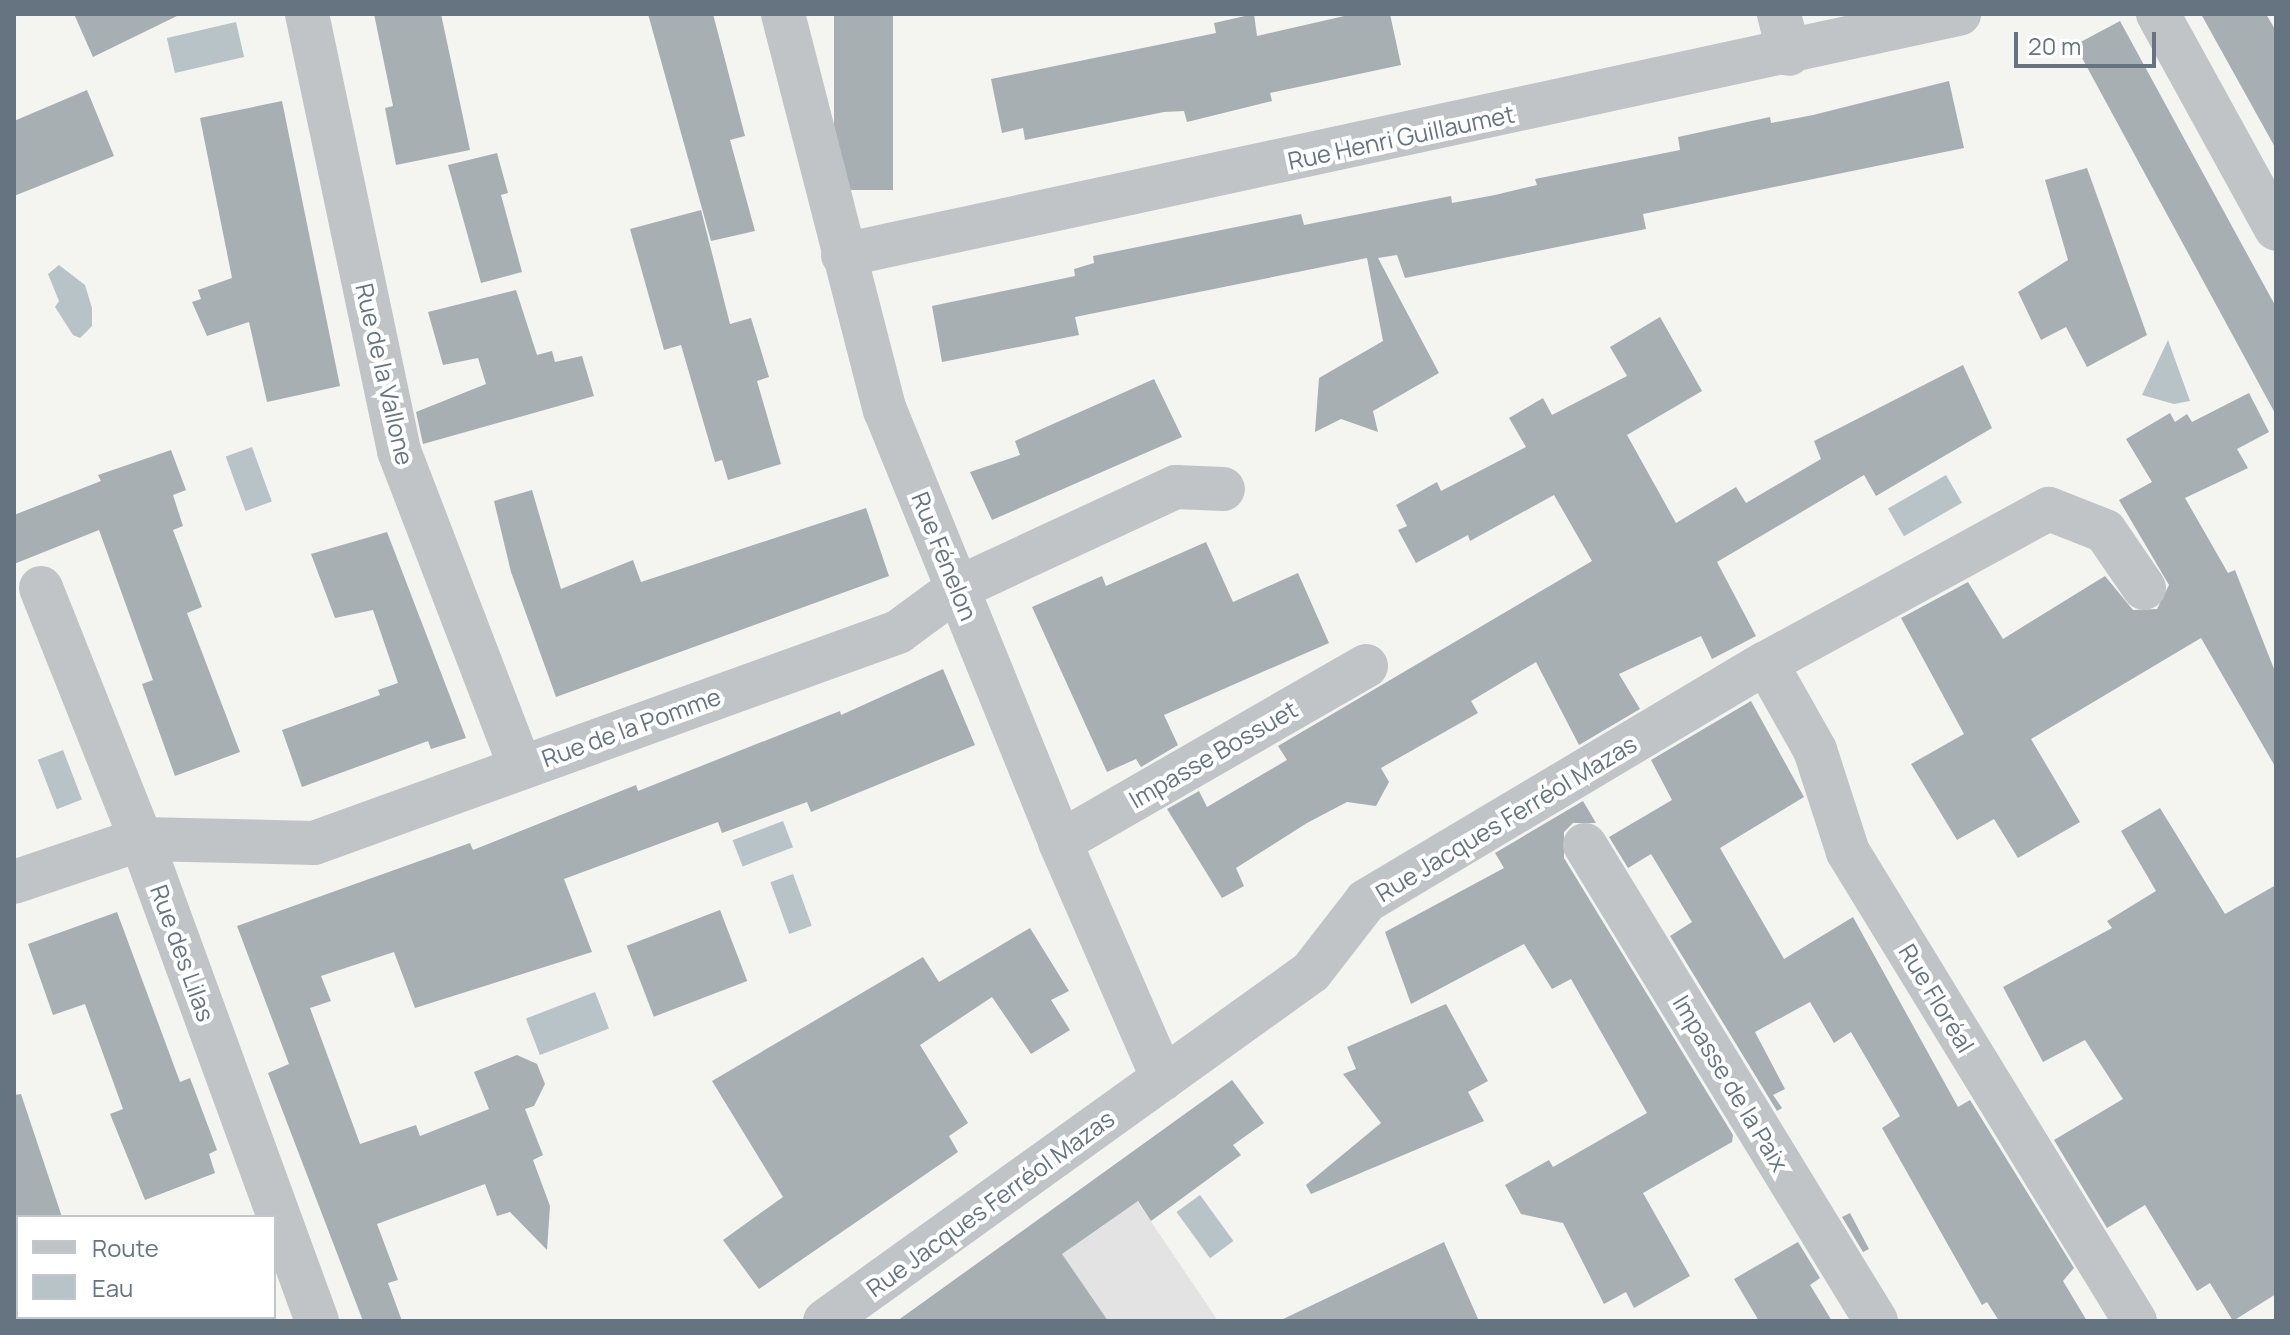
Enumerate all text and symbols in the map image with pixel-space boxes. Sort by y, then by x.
scale bar [2018,16,2160,66]
text: 20 m [2028,29,2081,62]
street label: Rue Henri Guillaumet [1285,99,1517,175]
street label: Rue de la Vallone [350,280,420,468]
street label: Rue Fénelon [906,488,984,624]
street label: Rue de la Pomme [538,681,724,773]
street label: Impasse Bossuet [1124,694,1302,814]
street label: Rue Jacques Ferréol Mazas [1370,729,1642,907]
street label: Rue des Lilas [145,881,221,1025]
street label: Rue Floréal [1893,939,1981,1057]
street label: Impasse de la Paix [1667,990,1795,1176]
street label: Rue Jacques Ferréol Mazas [861,1103,1119,1303]
legend [16,1215,276,1319]
text: Route [92,1231,159,1264]
text: Eau [92,1271,133,1304]

